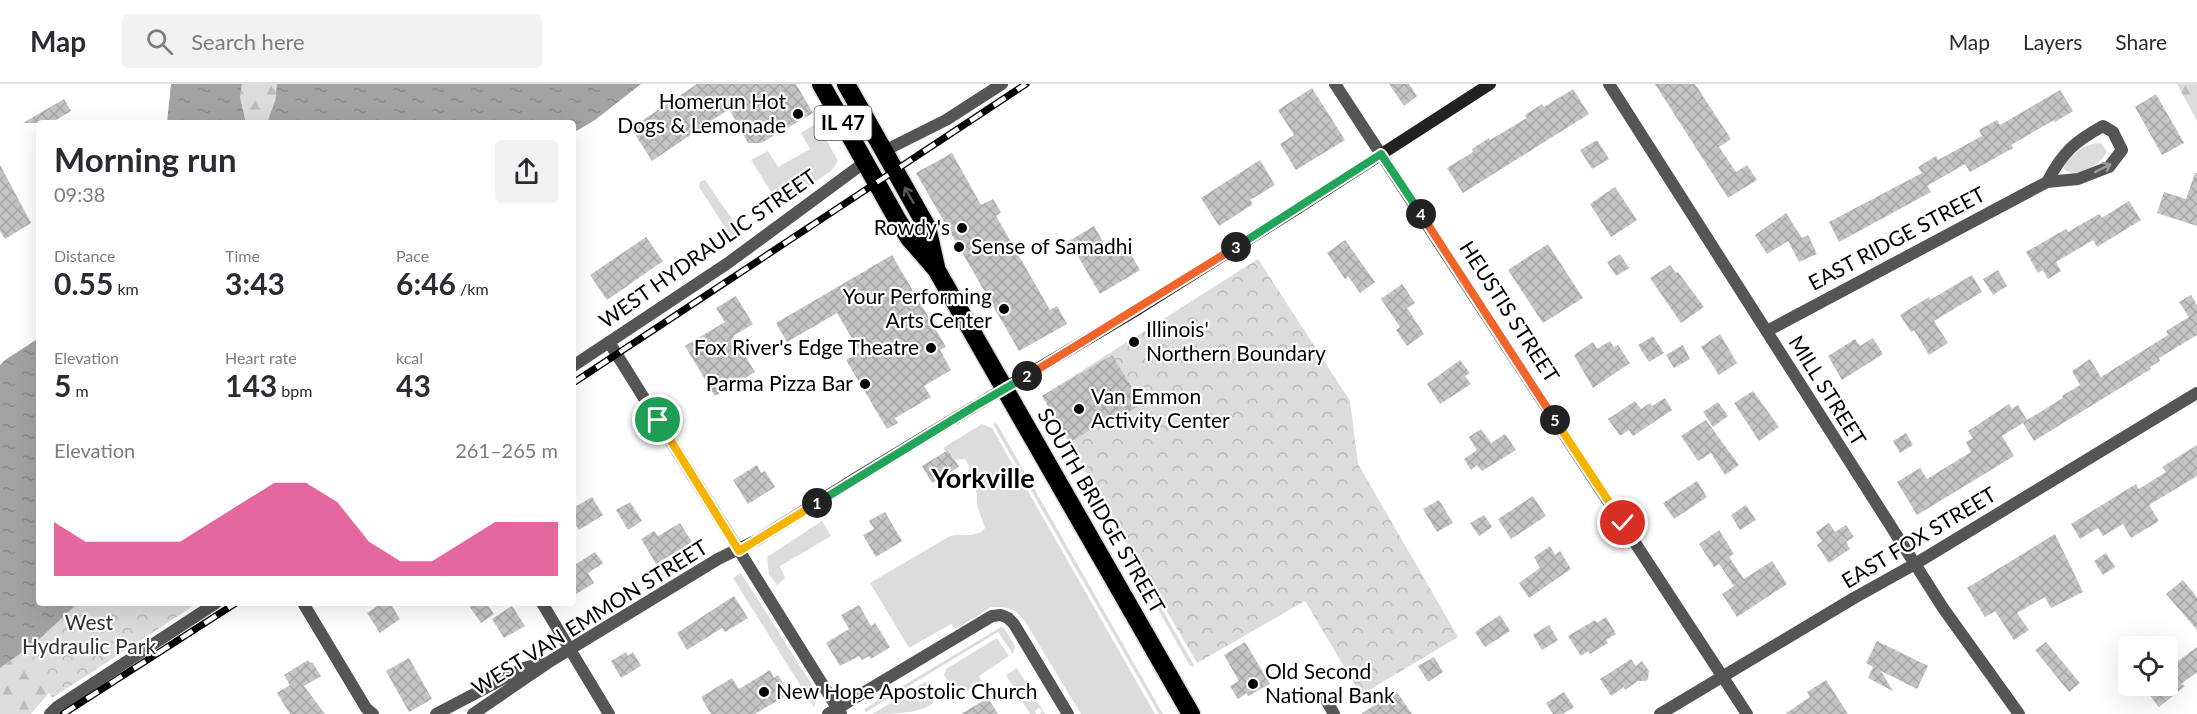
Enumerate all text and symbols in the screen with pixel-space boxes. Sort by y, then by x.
search box [122,14,542,68]
text: Map [30,24,86,58]
icon: search [143,25,176,58]
text: Search here [191,28,305,55]
text: Map [1949,29,1990,54]
text: Layers [2023,29,2082,54]
text: Share [2115,29,2167,54]
place label: Homerun Hot Dogs & Lemonade [617,88,786,137]
road number: IL 47 [814,106,872,140]
marker: Homerun Hot Dogs & Lemonade [791,107,805,121]
text: Morning run [54,139,237,179]
button: share [495,140,558,203]
one-way arrow [2093,162,2111,173]
street label: WEST HYDRAULIC STREET [594,163,821,332]
street label: EAST RIDGE STREET [1804,180,1989,295]
text: 09:38 [54,182,105,206]
one-way arrow [902,187,914,204]
pin: 4 [1406,199,1436,229]
text: 4 [1416,204,1426,223]
place label: Rowdy's [874,214,950,239]
marker: Rowdy's [955,221,969,235]
pin: 3 [1221,232,1251,262]
place label: Sense of Samadhi [971,233,1133,258]
street label: HEUSTIS STREET [1455,236,1566,387]
text: 3 [1231,237,1241,256]
marker: Sense of Samadhi [952,240,966,254]
text: Distance [54,246,115,265]
text: Time [225,246,260,265]
text: Pace [396,246,429,265]
text: 0.55 [54,265,113,301]
text: 3:43 [225,265,285,301]
text: 6:46 [396,265,456,301]
text: km [113,279,139,298]
text: /km [456,279,489,298]
place label: Your Performing Arts Center [843,283,992,332]
marker: Your Performing Arts Center [997,302,1011,316]
place label: Illinois' Northern Boundary [1146,316,1326,365]
street label: MILL STREET [1784,330,1872,450]
place label: Fox River's Edge Theatre [694,334,919,359]
marker: Illinois' Northern Boundary [1127,335,1141,349]
marker: Fox River's Edge Theatre [924,341,938,355]
text: Elevation [54,348,119,367]
text: Heart rate [225,348,297,367]
text: kcal [396,348,423,367]
pin: 2 [1012,361,1042,391]
text: 2 [1022,366,1032,385]
text: 5 [54,367,71,403]
text: 143 [225,367,277,403]
text: 43 [396,367,431,403]
place label: Parma Pizza Bar [706,370,853,395]
marker: Parma Pizza Bar [858,377,872,391]
text: m [71,381,89,400]
text: bpm [277,381,312,400]
place label: Van Emmon Activity Center [1091,383,1230,432]
pin [632,394,683,445]
marker: Van Emmon Activity Center [1072,402,1086,416]
icon: arrive [641,403,674,436]
street label: SOUTH BRIDGE STREET [1033,403,1172,618]
pin: 5 [1540,405,1570,435]
text: 5 [1550,410,1560,429]
text: Elevation [54,438,135,462]
text: 261–265 m [455,438,558,462]
district label: Yorkville [930,461,1035,494]
street label: EAST FOX STREET [1837,481,2000,593]
pin: 1 [802,488,832,518]
text: 1 [812,493,822,512]
pin [1597,497,1648,548]
icon: check [1606,506,1639,539]
street label: WEST VAN EMMON STREET [467,533,712,700]
park label: West Hydraulic Park [22,609,156,658]
map controls [2118,636,2178,696]
button: locate [2118,636,2178,696]
place label: Old Second National Bank [1265,658,1395,707]
marker: Old Second National Bank [1246,677,1260,691]
place label: New Hope Apostolic Church [776,678,1037,703]
marker: New Hope Apostolic Church [757,685,771,699]

